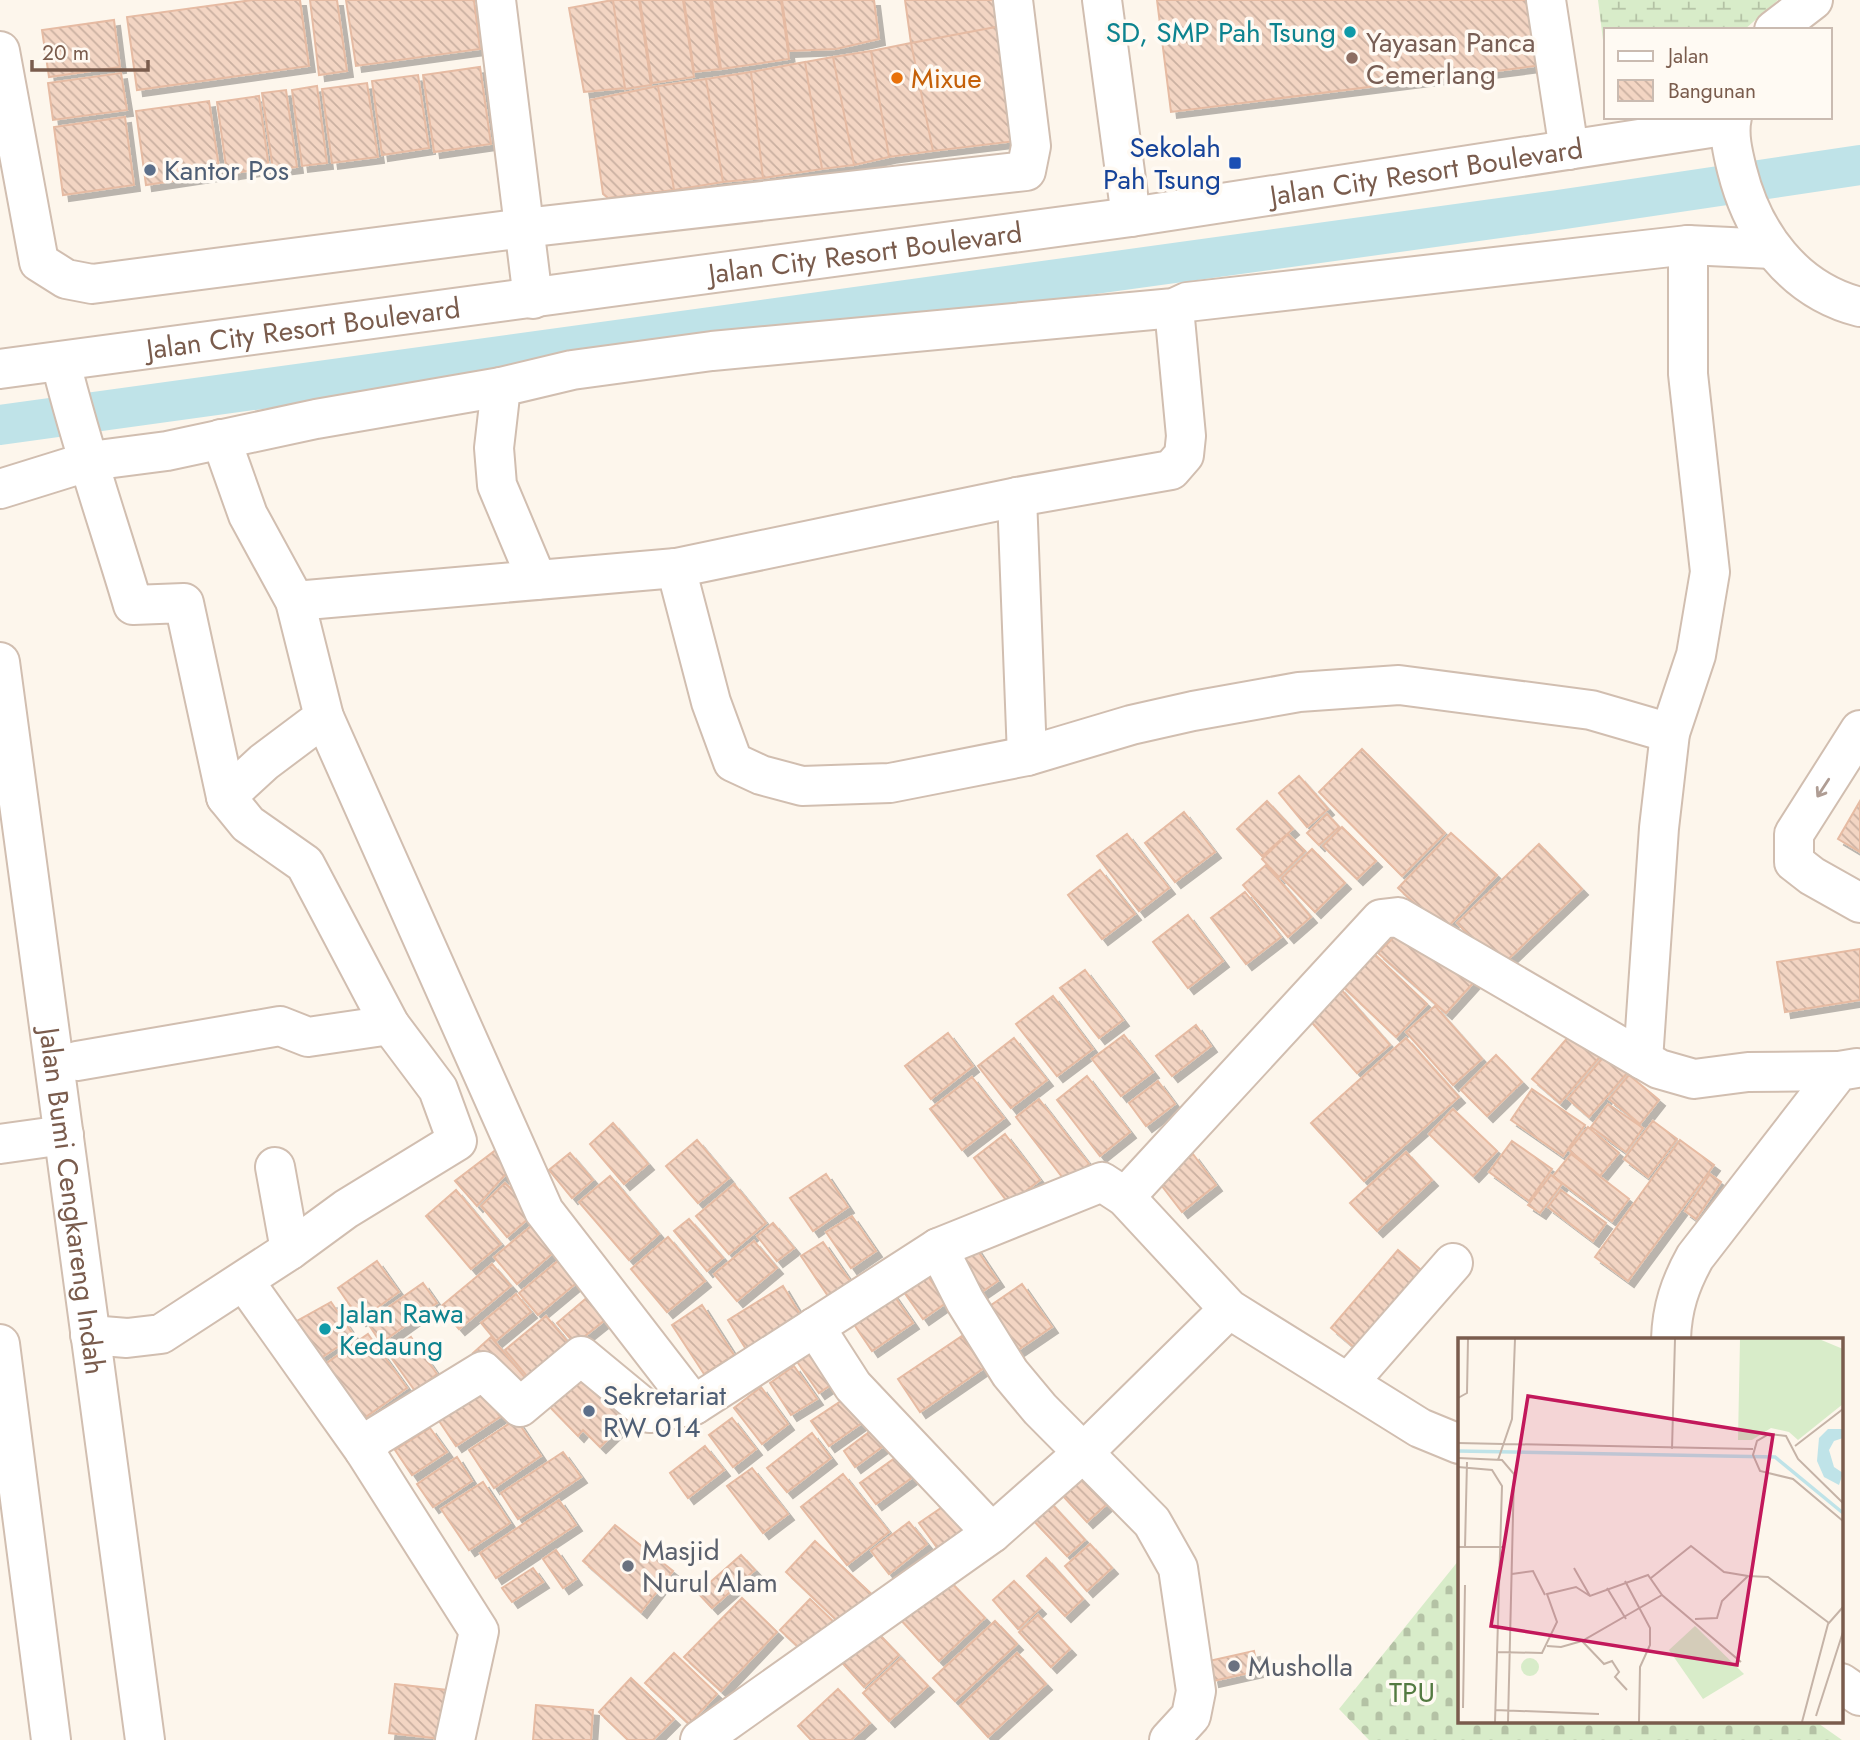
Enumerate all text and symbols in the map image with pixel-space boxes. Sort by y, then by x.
place label: SD, SMP Pah Tsung [1106,12,1336,53]
place label: Yayasan Panca Cemerlang [1366,22,1535,95]
marker: SD, SMP Pah Tsung [1342,24,1358,40]
scale bar [32,28,147,72]
legend [1604,28,1832,119]
text: 20 m [42,38,89,68]
text: Jalan [1665,41,1709,71]
marker: Yayasan Panca Cemerlang [1344,50,1360,66]
place label: Mixue [911,58,982,99]
marker: Mixue [889,70,905,86]
text: Bangunan [1668,76,1756,106]
place label: Sekolah Pah Tsung [1103,127,1221,200]
street label: Jalan City Resort Boulevard [1263,128,1586,217]
place label: Kantor Pos [164,150,289,191]
marker: Sekolah Pah Tsung [1227,155,1243,171]
marker: Kantor Pos [142,162,158,178]
street label: Jalan City Resort Boulevard [702,212,1025,295]
street label: Jalan City Resort Boulevard [140,287,463,371]
one-way arrow [1816,777,1830,797]
street label: Jalan Bumi Cengkareng Indah [28,1021,116,1377]
place label: Jalan Rawa Kedaung [335,1293,464,1366]
marker: Jalan Rawa Kedaung [317,1321,333,1337]
inset map [1458,1338,1842,1722]
place label: Sekretariat RW 014 [603,1375,726,1448]
marker: Sekretariat RW 014 [581,1403,597,1419]
place label: Masjid Nurul Alam [642,1530,778,1603]
marker: Masjid Nurul Alam [620,1558,636,1574]
place label: Musholla [1248,1646,1353,1687]
marker: Musholla [1226,1658,1242,1674]
park label: TPU [1389,1672,1435,1713]

